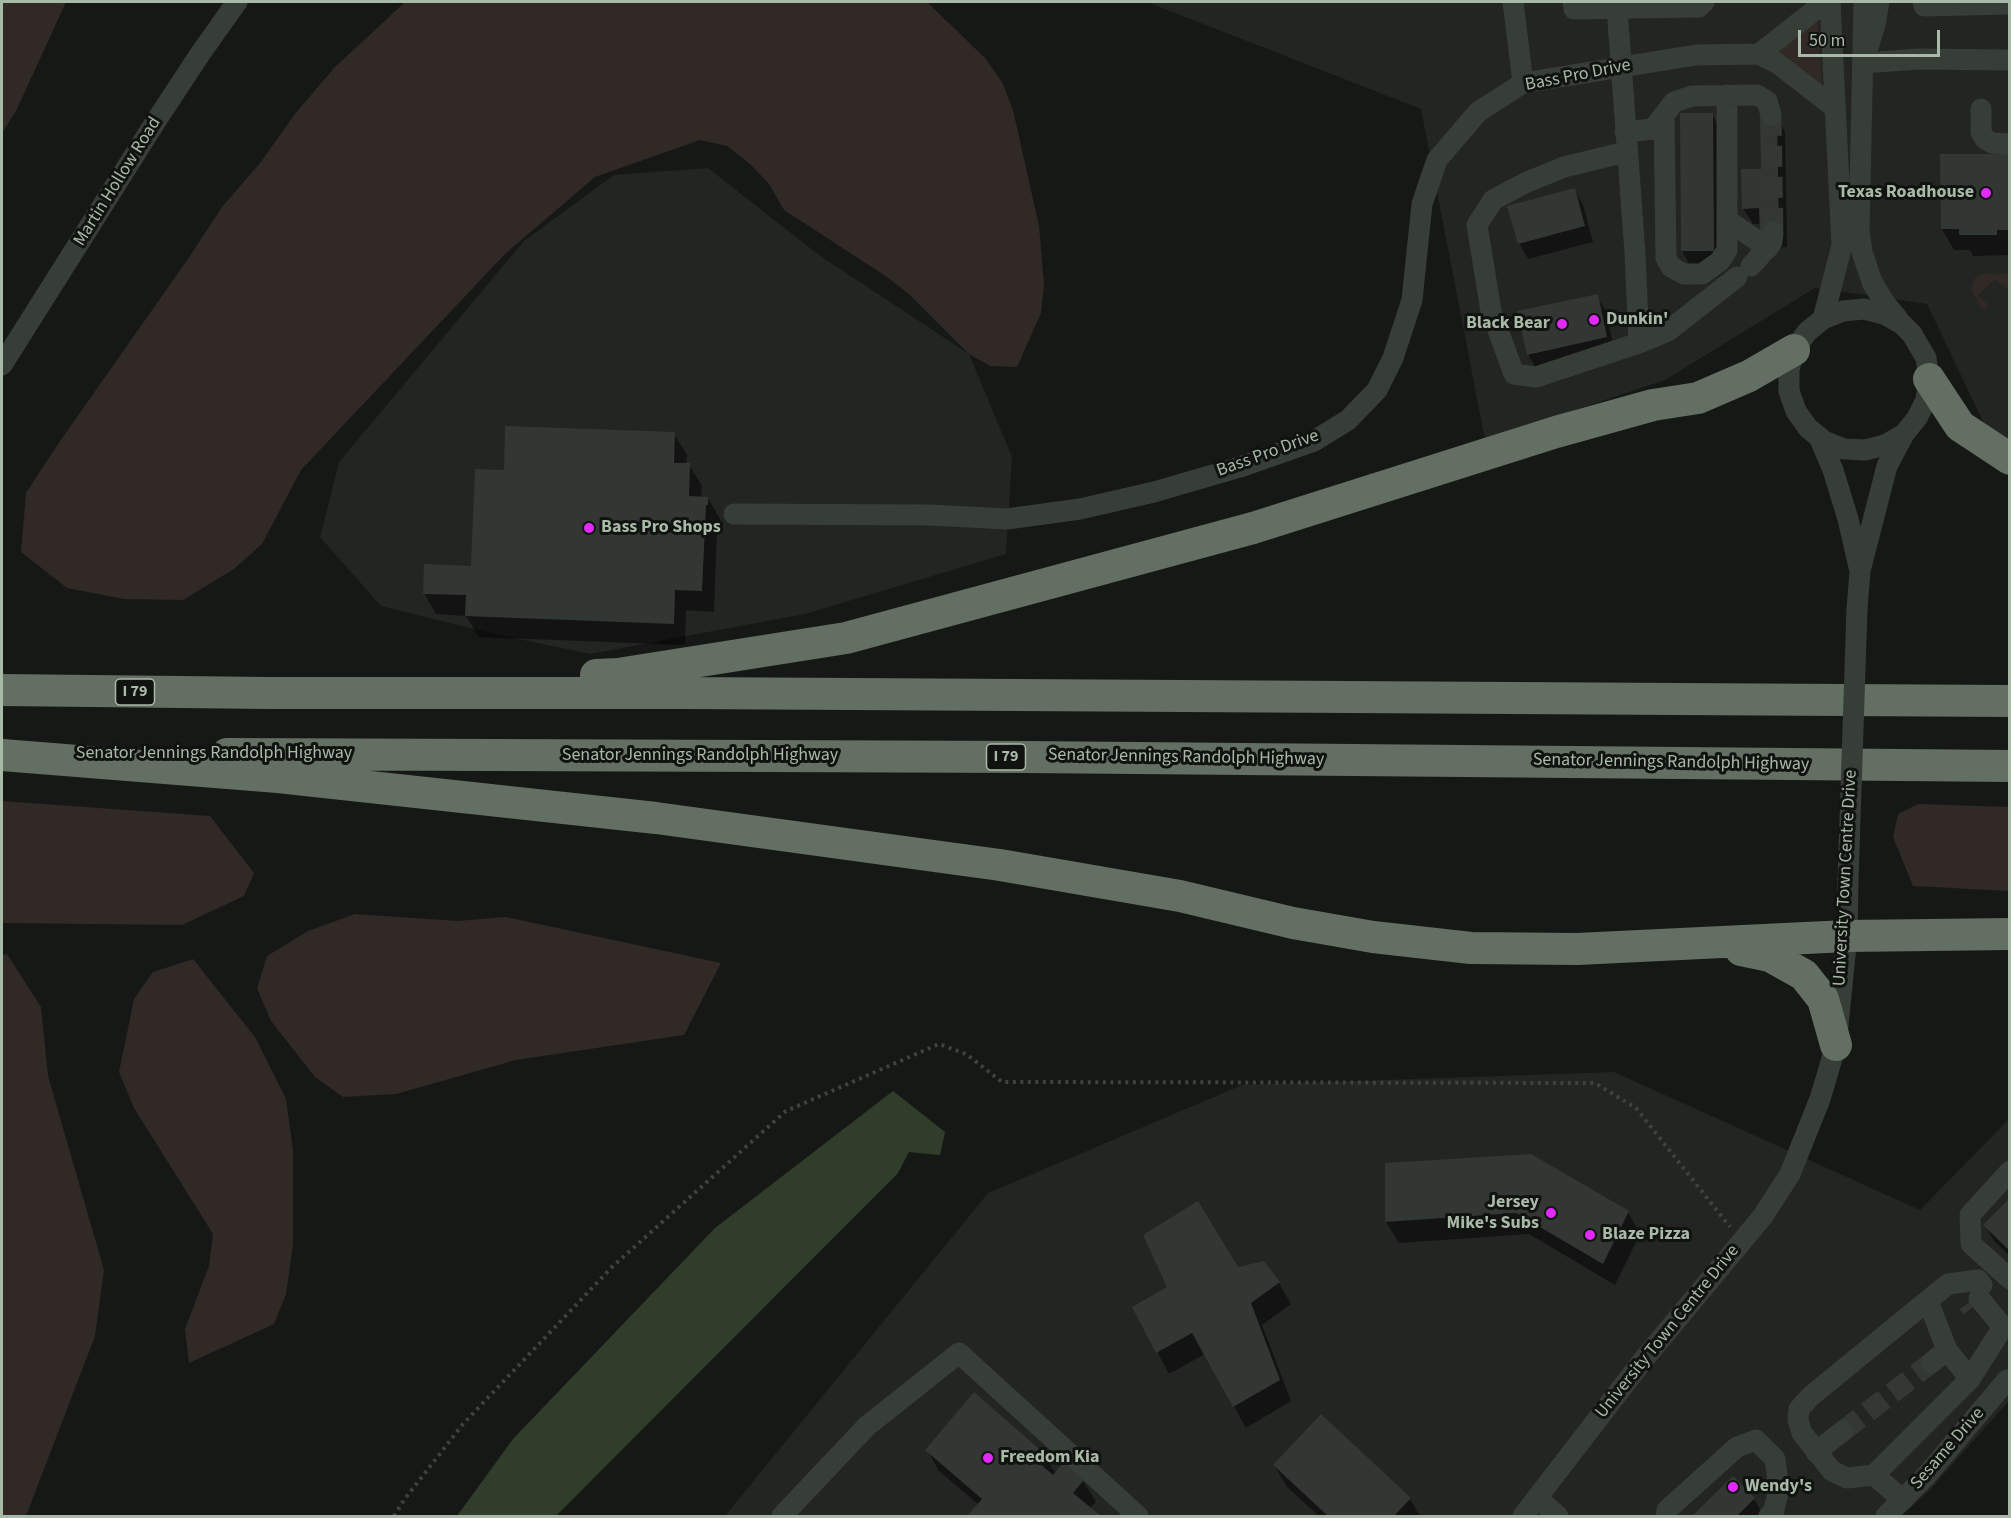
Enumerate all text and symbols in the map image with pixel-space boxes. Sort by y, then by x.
scale bar [1801,18,1944,56]
text: 50 m [1809,28,1845,53]
street label: Bass Pro Drive [1523,55,1633,97]
street label: Martin Hollow Road [70,114,166,250]
place label: Texas Roadhouse [1838,182,1974,204]
marker: Texas Roadhouse [1979,186,1993,200]
place label: Dunkin' [1606,309,1668,331]
place label: Black Bear [1466,313,1550,335]
marker: Dunkin' [1587,313,1601,327]
marker: Black Bear [1555,317,1569,331]
street label: Bass Pro Drive [1214,426,1322,482]
place label: Bass Pro Shops [601,517,721,539]
marker: Bass Pro Shops [582,521,596,535]
road number: I 79 [116,679,154,705]
street label: Senator Jennings Randolph Highway [76,743,352,765]
road number: I 79 [986,744,1026,770]
street label: Senator Jennings Randolph Highway [562,745,838,767]
street label: Senator Jennings Randolph Highway [1048,745,1324,771]
street label: Senator Jennings Randolph Highway [1533,750,1809,776]
street label: University Town Centre Drive [1830,769,1862,987]
place label: Jersey Mike's Subs [1447,1192,1539,1234]
marker: Jersey Mike's Subs [1544,1206,1558,1220]
place label: Blaze Pizza [1602,1224,1690,1246]
marker: Blaze Pizza [1583,1228,1597,1242]
street label: University Town Centre Drive [1591,1241,1745,1423]
street label: Sesame Drive [1907,1404,1989,1494]
place label: Freedom Kia [1000,1447,1100,1469]
marker: Freedom Kia [981,1451,995,1465]
place label: Wendy's [1745,1476,1812,1498]
marker: Wendy's [1726,1480,1740,1494]

